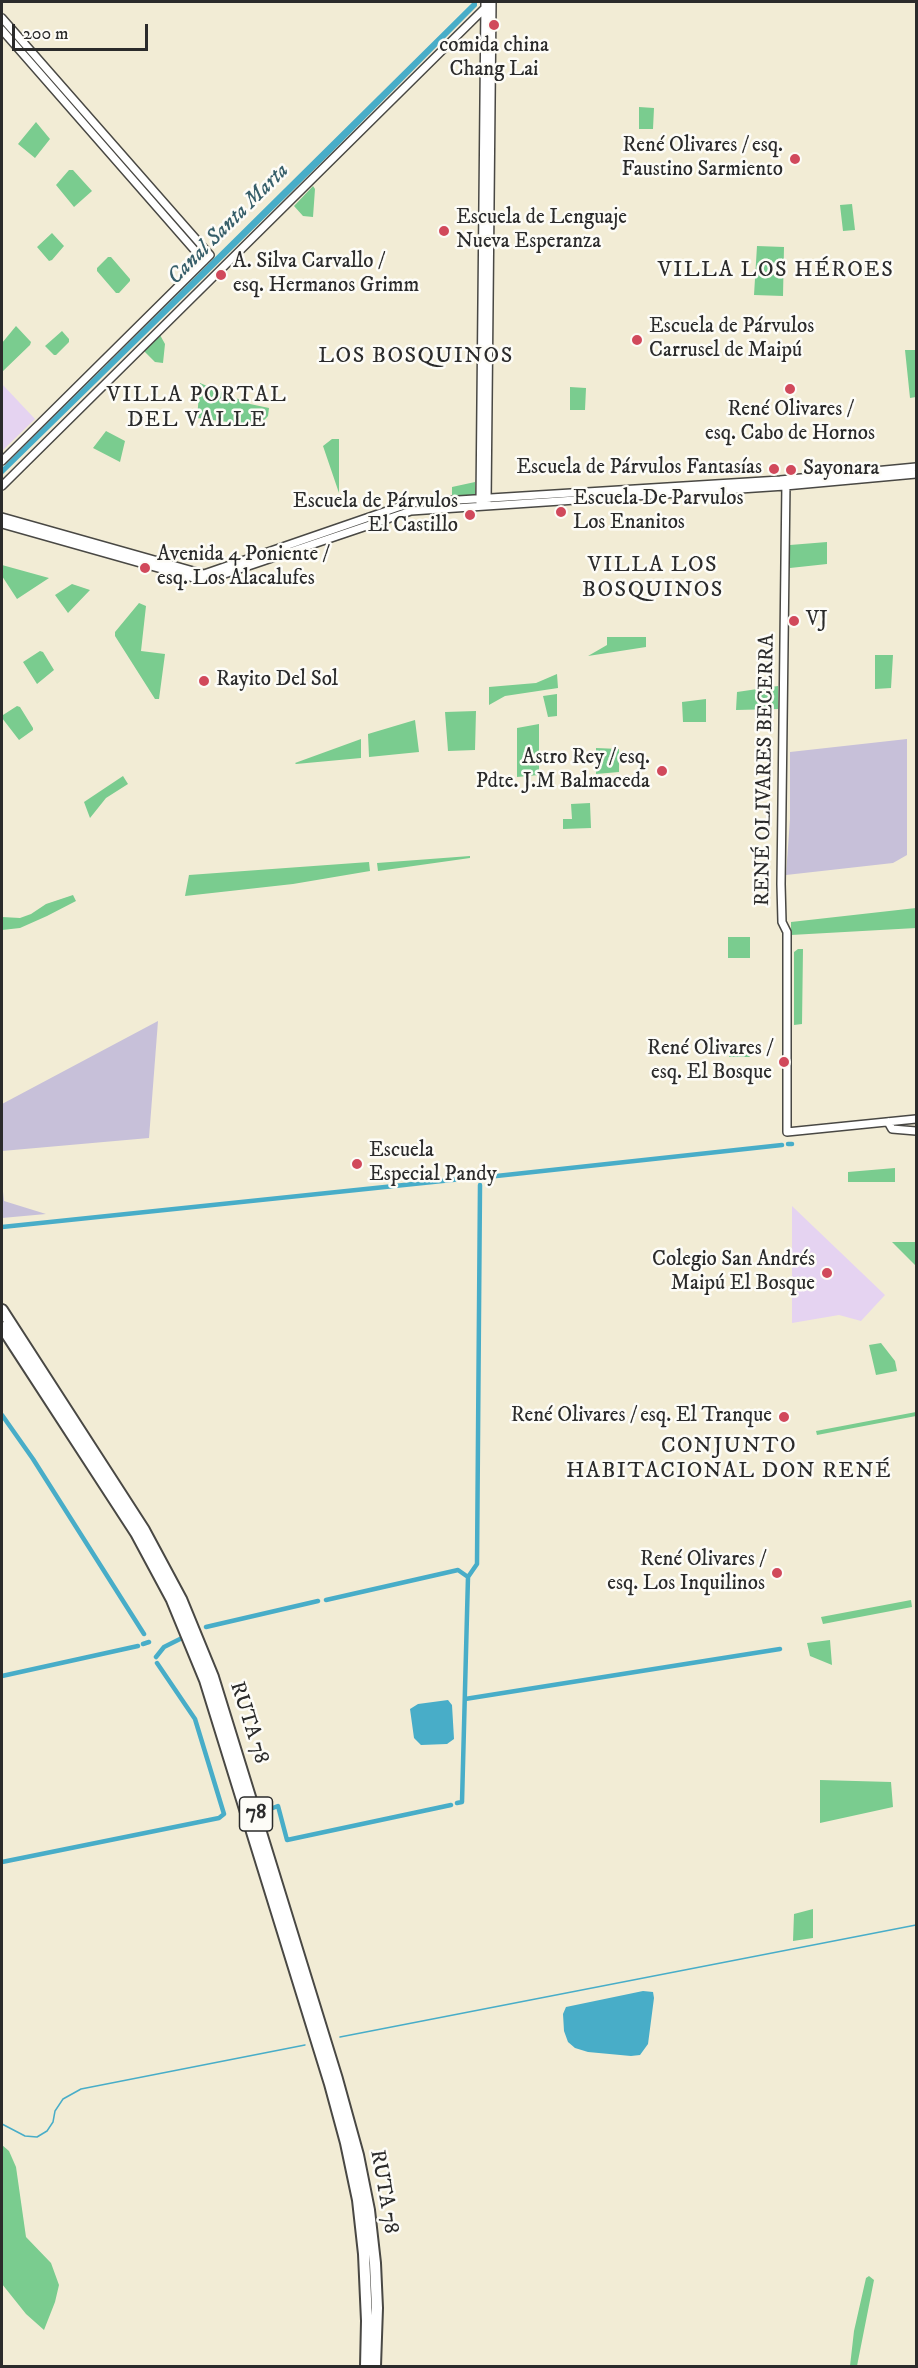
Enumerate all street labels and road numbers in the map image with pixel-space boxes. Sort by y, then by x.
street label: RENÉ OLIVARES BECERRA [751,634,781,906]
street label: RUTA 78 [223,1679,273,1767]
road number: 78 [240,1797,272,1831]
street label: RUTA 78 [363,2148,403,2236]

